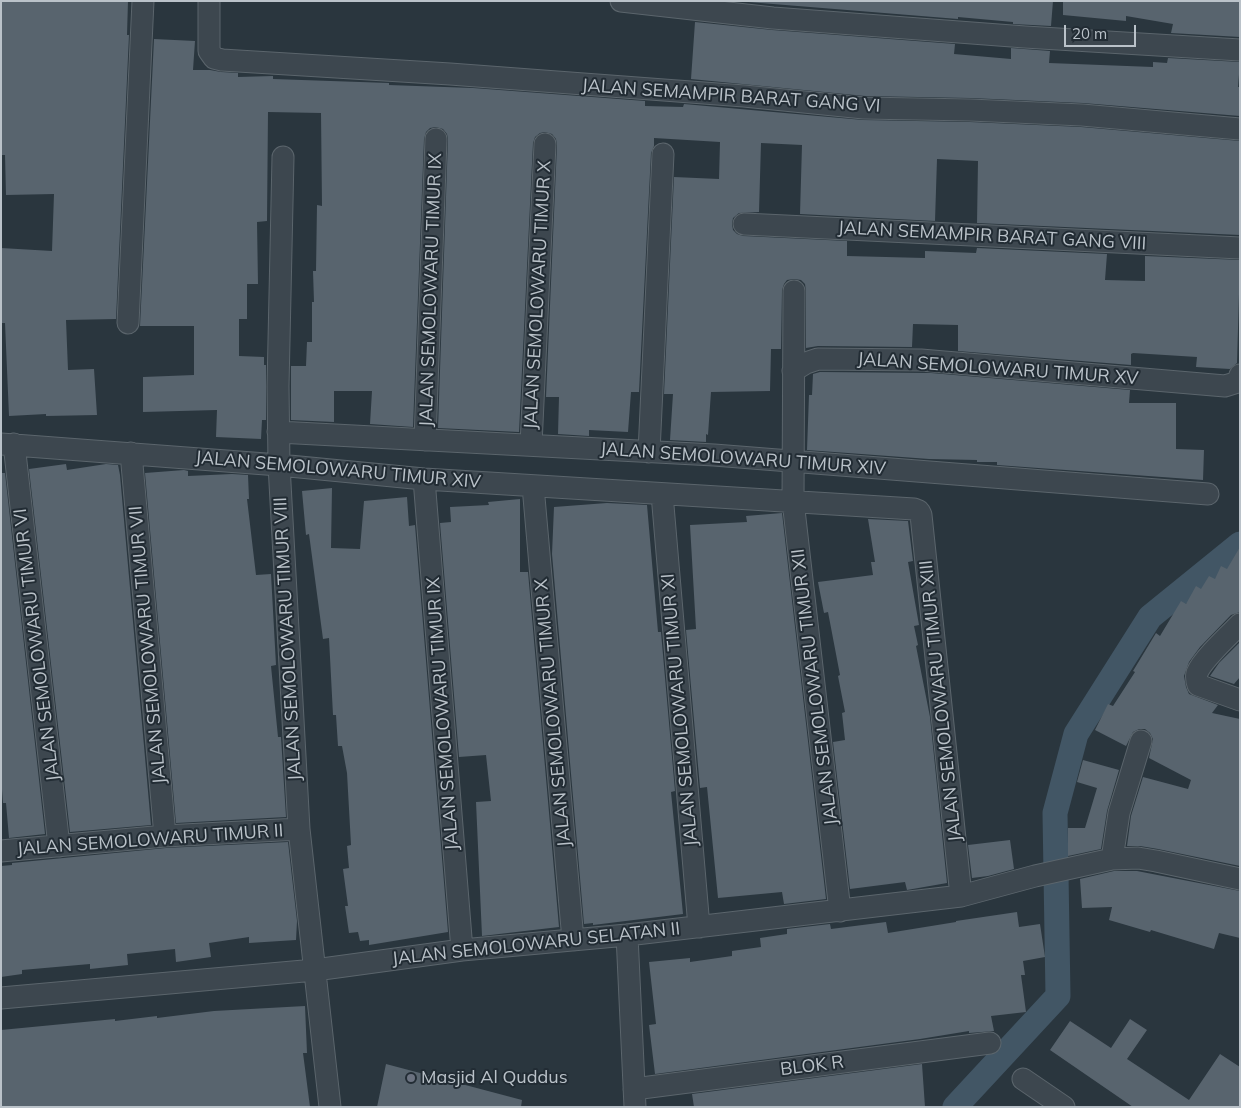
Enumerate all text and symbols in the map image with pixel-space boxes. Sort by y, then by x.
scale bar [1066,15,1138,47]
text: 20 m [1072,24,1107,43]
street label: JALAN SEMAMPIR BARAT GANG VI [581,75,881,117]
street label: JALAN SEMOLOWARU TIMUR IX [415,153,447,427]
street label: JALAN SEMOLOWARU TIMUR X [520,160,556,430]
street label: JALAN SEMAMPIR BARAT GANG VIII [837,217,1147,255]
street label: JALAN SEMOLOWARU TIMUR XV [857,348,1139,390]
street label: JALAN SEMOLOWARU TIMUR XIV [599,438,887,480]
street label: JALAN SEMOLOWARU TIMUR XIV [194,447,482,493]
street label: JALAN SEMOLOWARU TIMUR VIII [270,497,306,781]
street label: JALAN SEMOLOWARU TIMUR VII [125,505,171,785]
street label: JALAN SEMOLOWARU TIMUR VI [10,507,64,783]
street label: JALAN SEMOLOWARU TIMUR XII [787,547,843,827]
street label: JALAN SEMOLOWARU TIMUR XIII [915,559,967,843]
street label: JALAN SEMOLOWARU TIMUR XI [657,573,703,847]
street label: JALAN SEMOLOWARU TIMUR IX [423,577,463,851]
street label: JALAN SEMOLOWARU TIMUR X [531,578,575,848]
street label: JALAN SEMOLOWARU TIMUR II [16,820,284,860]
street label: JALAN SEMOLOWARU SELATAN II [391,918,681,970]
street label: BLOK R [779,1051,845,1081]
place label: Masjid Al Quddus [421,1067,568,1089]
marker: Masjid Al Quddus [405,1072,417,1084]

